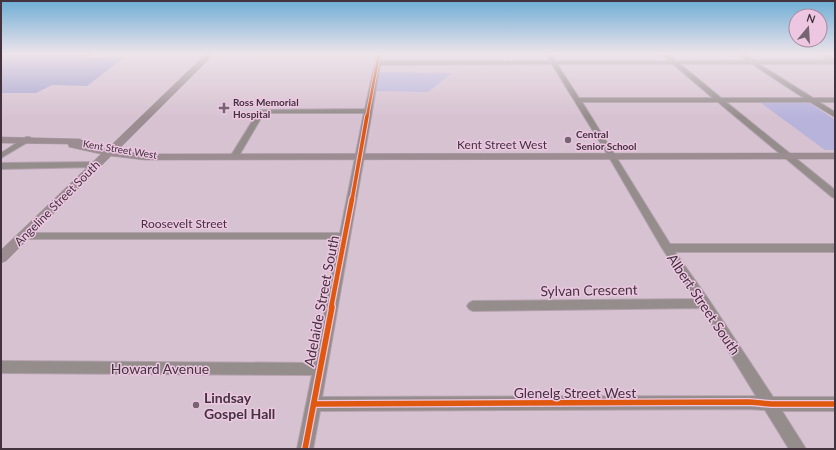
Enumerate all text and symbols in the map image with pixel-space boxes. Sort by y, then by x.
north arrow [788,8,828,48]
text: N [805,11,817,26]
place label: Ross Memorial Hospital [233,96,299,120]
marker: Ross Memorial Hospital [218,102,230,114]
place label: Central Senior School [576,128,637,152]
marker: Central Senior School [563,135,573,145]
street label: Kent Street West [82,137,158,161]
street label: Kent Street West [457,137,548,152]
street label: Angeline Street South [11,157,103,249]
street label: Roosevelt Street [141,216,228,231]
street label: Adelaide Street South [300,234,342,368]
street label: Albert Street South [664,250,744,358]
street label: Sylvan Crescent [540,281,638,299]
street label: Howard Avenue [111,360,209,377]
street label: Glenelg Street West [514,384,636,401]
place label: Lindsay Gospel Hall [204,389,275,422]
marker: Lindsay Gospel Hall [191,400,201,410]

